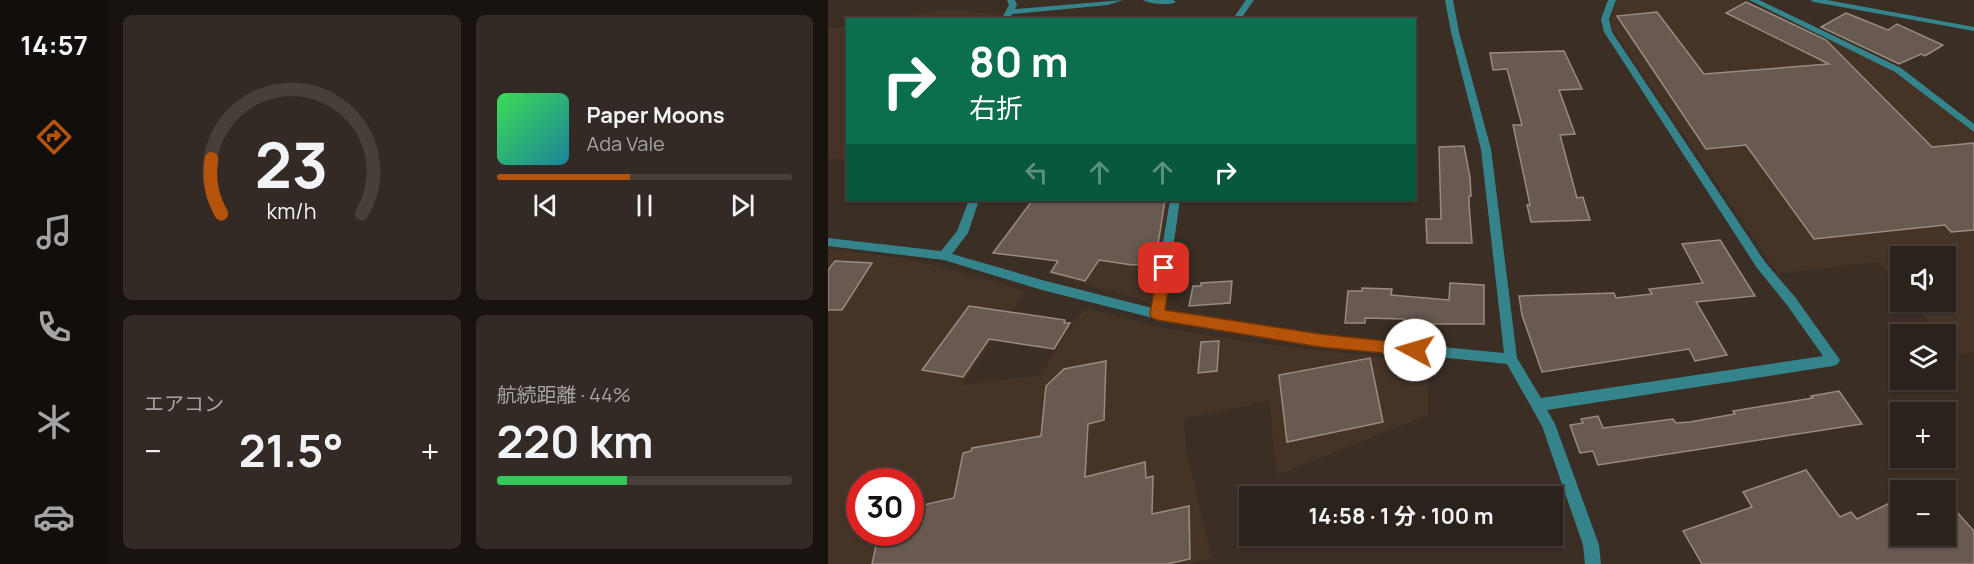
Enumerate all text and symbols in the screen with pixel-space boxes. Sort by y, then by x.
text: 14:57 [20,26,88,63]
text: 80 m [969,32,1069,90]
icon: right [870,42,948,120]
text: 右折 [969,89,1023,126]
text: Paper Moons [587,100,725,130]
icon: directions [33,116,75,158]
text: 23 [255,122,328,208]
text: Ada Vale [587,130,665,157]
icon: left [1020,156,1053,189]
icon: ahead [1083,156,1116,189]
icon: ahead [1146,156,1179,189]
icon: right [1209,156,1242,189]
icon: previous [529,189,562,222]
icon: pause [628,189,661,222]
icon: next [726,189,759,222]
text: km/h [267,197,317,226]
icon: music [33,211,75,253]
pin [1138,242,1189,293]
map controls [1890,246,1956,546]
button: sound [1890,246,1956,312]
icon: arrive [1147,251,1180,284]
icon: phone [33,306,75,348]
position arrow [1383,318,1447,382]
button: layers [1890,324,1956,390]
text: 航続距離 · 44% [497,381,631,408]
text: エアコン [144,390,224,417]
icon: climate [33,401,75,443]
button: + [1890,402,1956,468]
text: 220 km [497,410,653,472]
text: 21.5° [239,419,344,481]
text: − [144,428,162,473]
text: + [420,428,439,473]
speed limit sign: 30 [846,468,924,546]
button: − [1890,480,1956,546]
icon: car [33,496,75,538]
text: 14:58 · 1 分 · 100 m [1308,501,1494,531]

